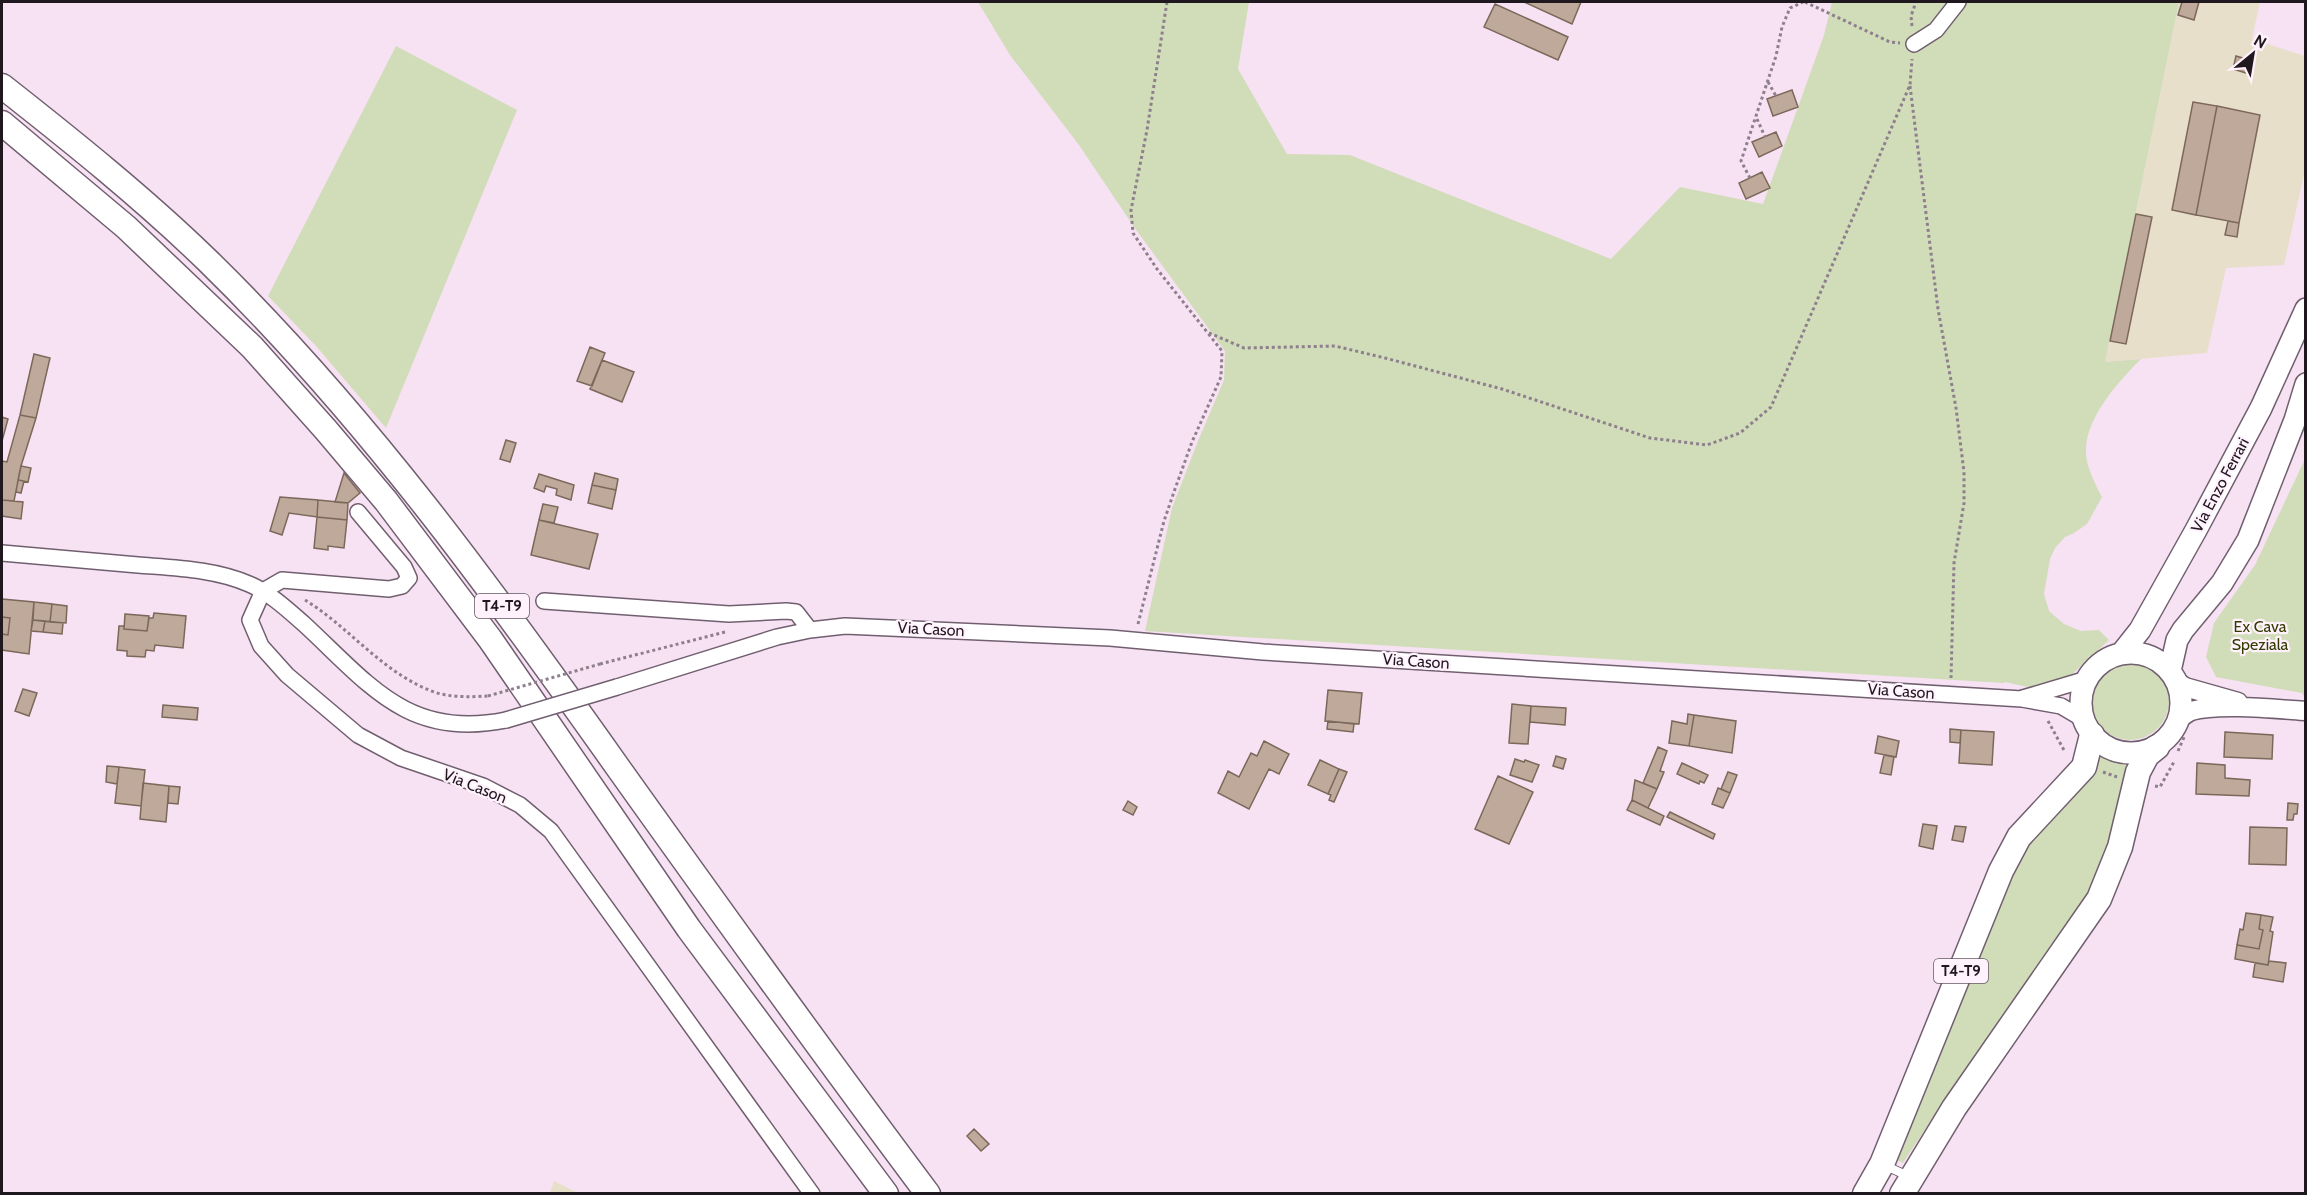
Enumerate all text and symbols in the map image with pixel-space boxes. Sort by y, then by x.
north arrow [2223,24,2283,84]
text: N [2251,30,2270,52]
street label: Via Enzo Ferrari [2187,434,2253,536]
road number: T4-T9 [475,594,529,618]
park label: Ex Cava Speziala [2232,617,2289,654]
street label: Via Cason [897,618,965,640]
street label: Via Cason [1382,649,1450,673]
street label: Via Cason [1867,679,1935,703]
street label: Via Cason [440,765,510,807]
road number: T4-T9 [1934,959,1988,983]

